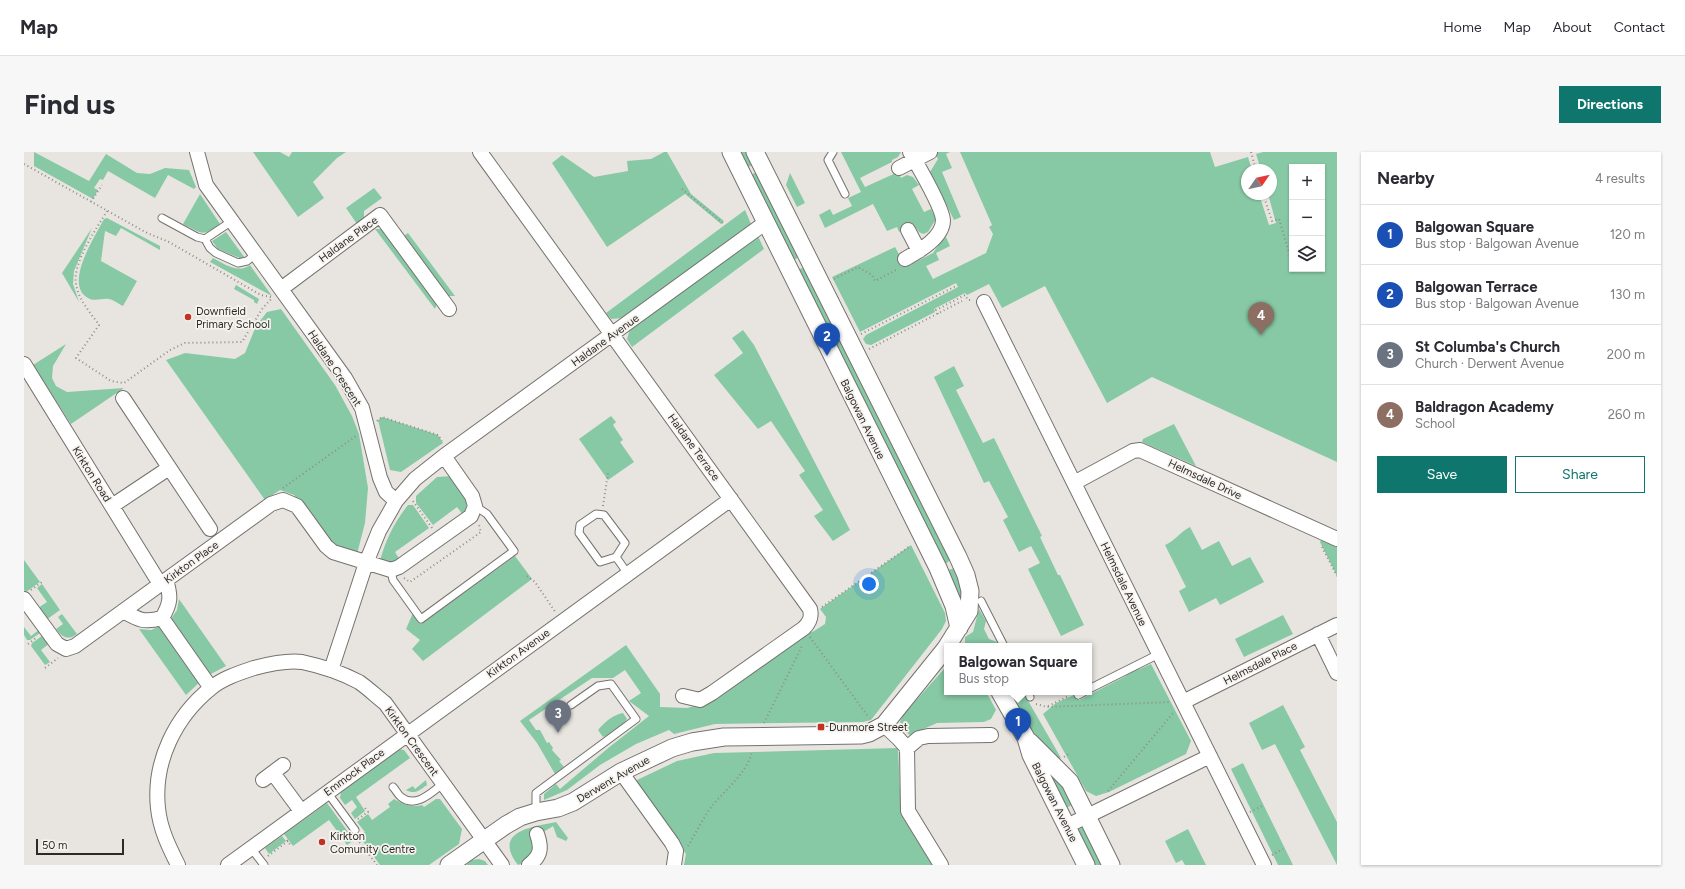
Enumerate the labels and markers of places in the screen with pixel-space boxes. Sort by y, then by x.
pin: 4 [1248,302,1274,335]
place label: Downfield Primary School [196,305,270,331]
marker: Downfield Primary School [183,312,193,322]
pin: 2 [814,323,840,356]
pin: 3 [545,700,571,733]
pin: 1 [1005,708,1031,741]
place label: Dunmore Street [829,721,908,734]
marker: Dunmore Street [816,722,826,732]
place label: Kirkton Comunity Centre [330,830,415,856]
marker: Kirkton Comunity Centre [317,837,327,847]

